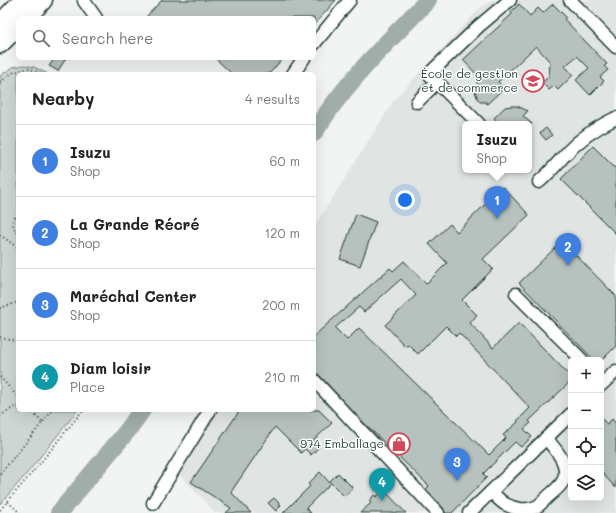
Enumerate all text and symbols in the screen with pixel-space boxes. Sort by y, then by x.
search box [16,16,316,60]
icon: search [30,27,52,49]
text: Search here [62,28,153,48]
place label: École de gestion et de commerce [421,65,518,95]
school or university icon: École de gestion et de commerce [520,68,546,94]
text: Nearby [32,87,94,109]
text: 4 results [245,90,300,107]
popup [462,121,532,173]
text: Isuzu [477,129,517,149]
text: Isuzu [70,142,111,162]
text: Shop [477,149,507,166]
text: 1 [42,152,48,169]
text: 60 m [270,152,300,169]
text: Shop [70,162,100,179]
pin: 1 [484,186,510,219]
your location [395,190,415,210]
text: La Grande Récré [70,214,199,234]
text: 2 [41,224,49,241]
text: 120 m [264,224,300,241]
pin: 2 [555,233,581,266]
text: Shop [70,234,100,251]
text: Maréchal Center [70,286,197,306]
text: 3 [41,296,49,313]
text: 200 m [262,296,300,313]
text: Shop [70,306,100,323]
map controls [568,357,604,501]
button: + [568,357,604,393]
text: Diam loisir [70,358,151,378]
text: 4 [41,368,49,385]
text: 210 m [264,368,300,385]
text: Place [70,378,105,395]
button: − [568,393,604,429]
button: locate [568,429,604,465]
shop icon: 974 Emballage [386,431,412,457]
place label: 974 Emballage [300,435,384,451]
pin: 3 [444,448,470,481]
button: layers [568,465,604,501]
pin: 4 [369,468,395,501]

